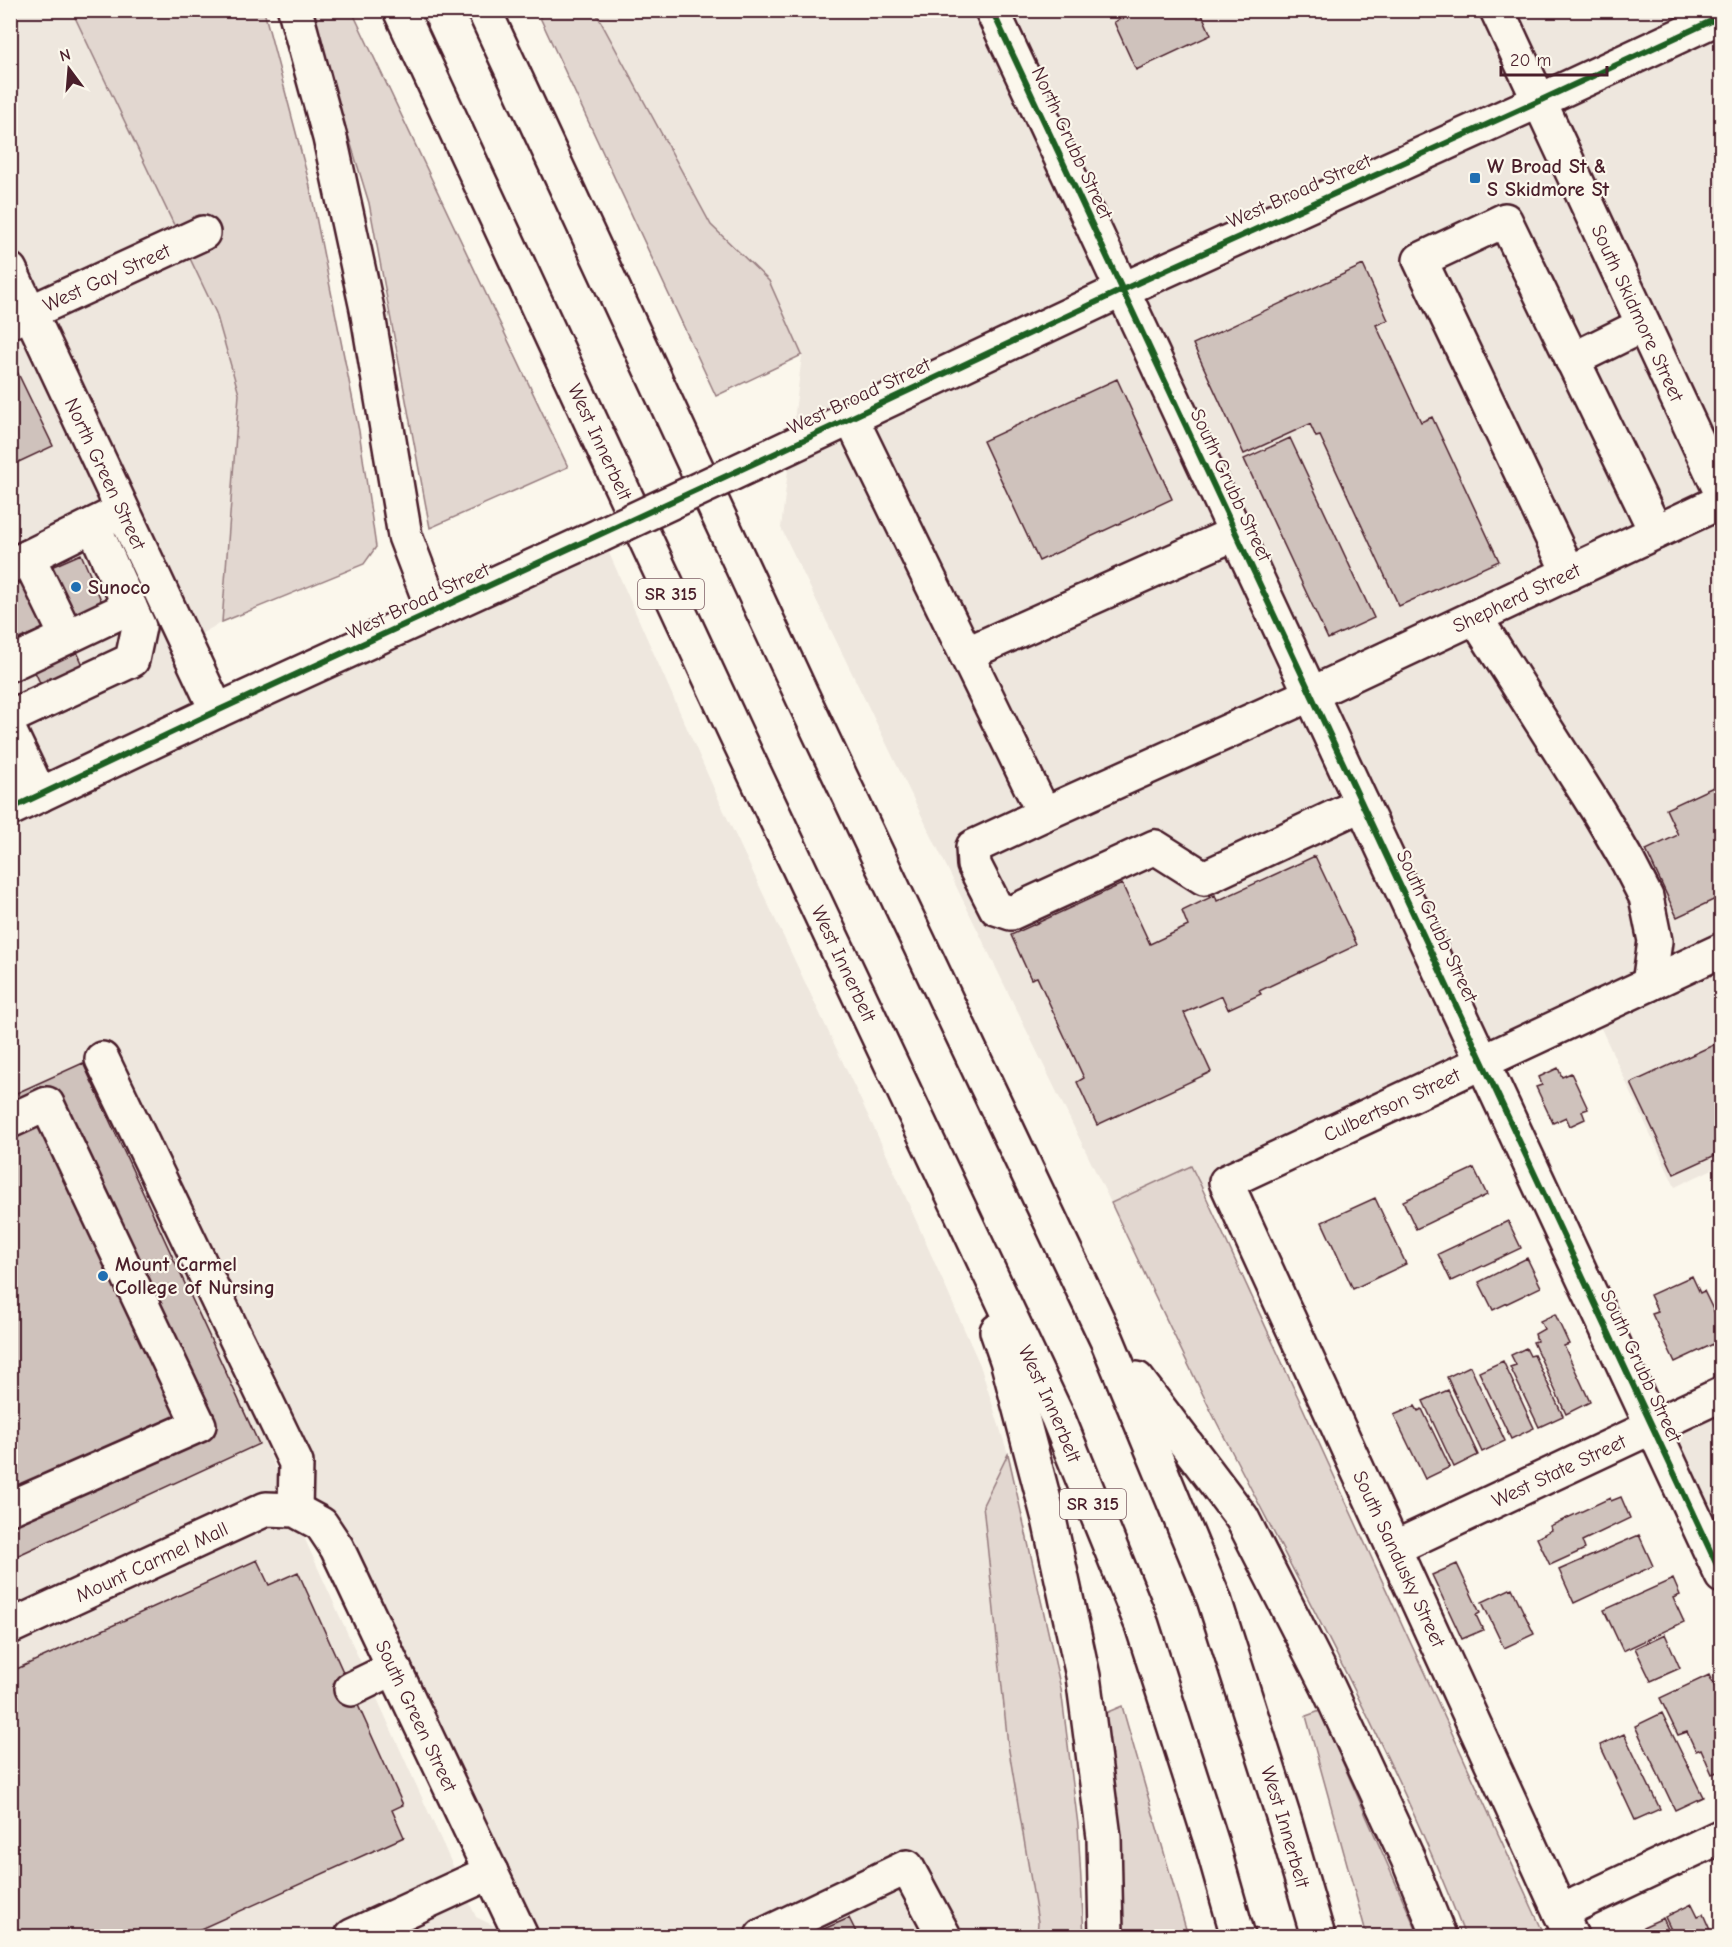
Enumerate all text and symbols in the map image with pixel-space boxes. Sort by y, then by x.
north arrow [39,39,99,99]
scale bar [1501,39,1608,77]
text: N [58,45,73,66]
text: 20 m [1510,50,1551,71]
street label: North Grubb Street [1027,63,1118,224]
street label: West Broad Street [1224,148,1376,233]
place label: W Broad St & S Skidmore St [1487,155,1610,201]
marker: W Broad St & S Skidmore St [1468,171,1482,185]
street label: South Skidmore Street [1587,221,1689,406]
street label: West Gay Street [39,238,175,316]
street label: West Broad Street [784,352,935,439]
street label: West Innerbelt [564,380,638,505]
street label: North Green Street [60,394,152,554]
street label: South Grubb Street [1186,405,1277,566]
street label: West Broad Street [343,557,494,644]
street label: Shepherd Street [1449,557,1585,637]
place label: Sunoco [88,576,150,599]
road number: SR 315 [638,579,704,609]
marker: Sunoco [69,580,83,594]
street label: South Grubb Street [1392,846,1483,1007]
street label: West Innerbelt [807,902,882,1027]
street label: Culbertson Street [1320,1062,1465,1146]
place label: Mount Carmel College of Nursing [115,1253,275,1299]
marker: Mount Carmel College of Nursing [96,1269,110,1283]
street label: South Grubb Street [1596,1286,1687,1447]
street label: West Innerbelt [1014,1342,1087,1467]
street label: West State Street [1488,1429,1631,1512]
street label: South Sandusky Street [1348,1467,1451,1652]
road number: SR 315 [1060,1489,1126,1519]
street label: Mount Carmel Mall [72,1517,231,1607]
street label: South Green Street [371,1636,463,1796]
street label: West Innerbelt [1257,1763,1315,1892]

